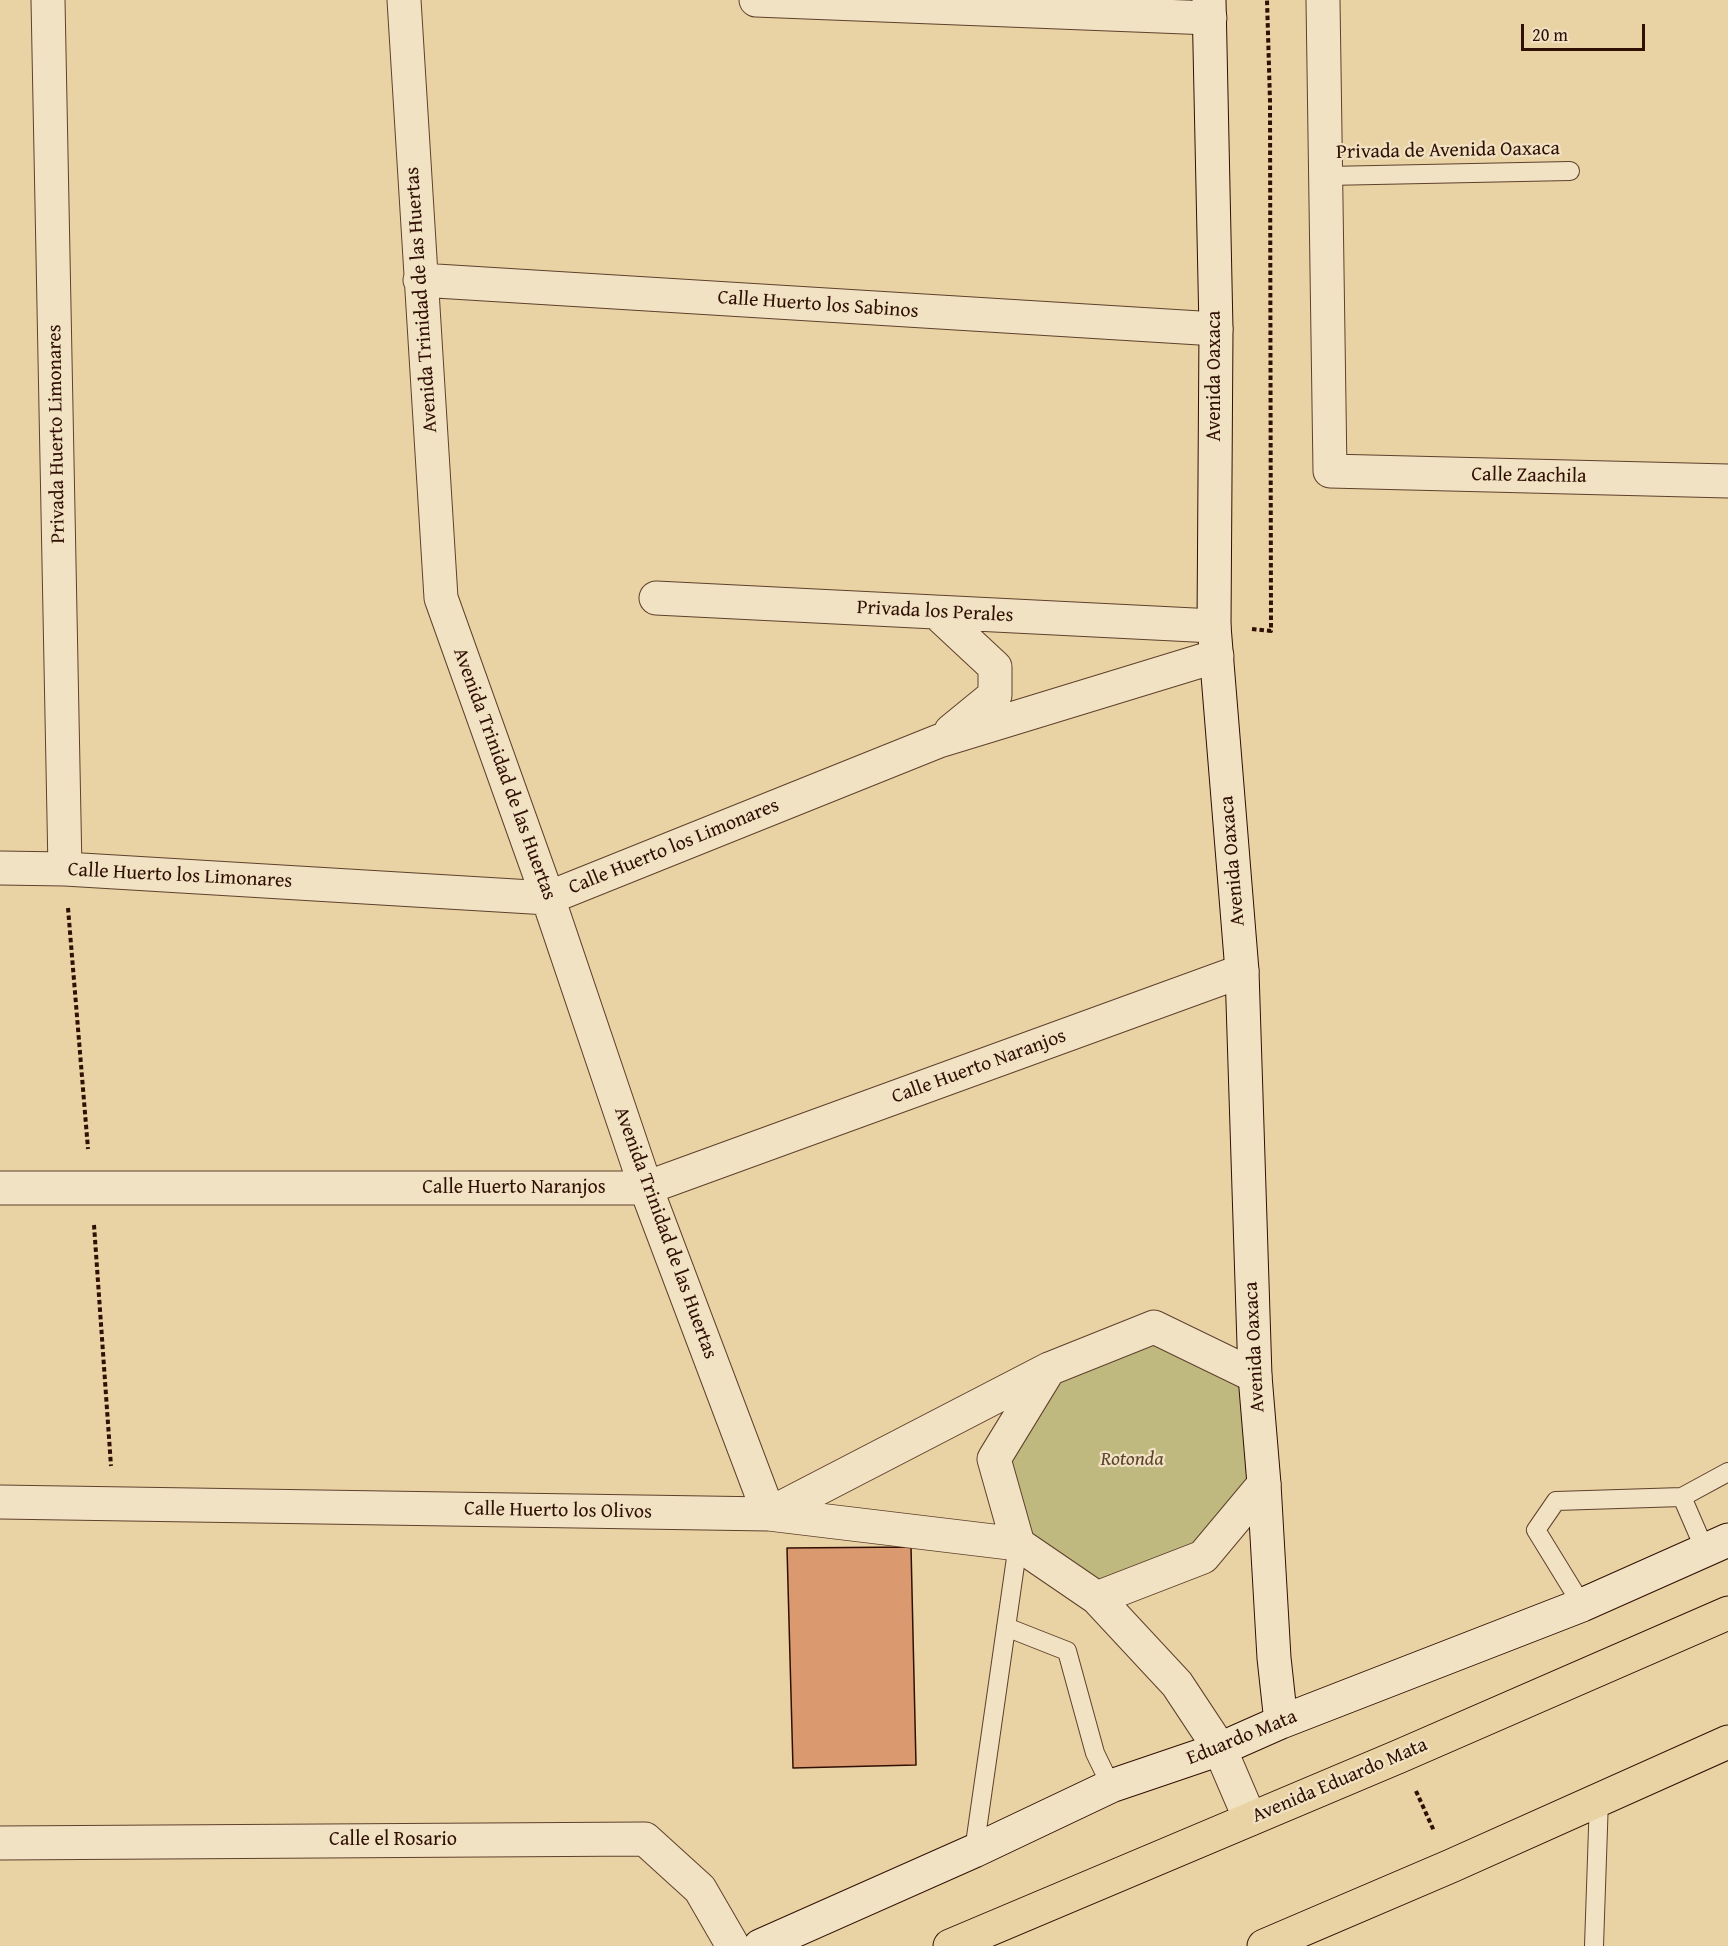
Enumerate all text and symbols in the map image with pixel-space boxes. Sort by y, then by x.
scale bar [1524,12,1648,50]
text: 20 m [1532,21,1568,48]
street label: Privada de Avenida Oaxaca [1336,137,1560,165]
street label: Avenida Trinidad de las Huertas [401,166,443,434]
street label: Calle Huerto los Sabinos [717,286,919,324]
street label: Avenida Oaxaca [1203,311,1227,441]
street label: Privada Huerto Limonares [43,324,71,544]
street label: Calle Zaachila [1471,463,1587,489]
street label: Privada los Perales [856,596,1014,628]
street label: Avenida Trinidad de las Huertas [447,645,561,903]
street label: Calle Huerto los Limonares [565,794,783,900]
street label: Avenida Oaxaca [1215,795,1251,927]
street label: Calle Huerto los Limonares [67,858,293,894]
street label: Calle Huerto Naranjos [889,1024,1069,1110]
street label: Avenida Trinidad de las Huertas [608,1104,722,1362]
street label: Calle Huerto Naranjos [422,1176,606,1200]
street label: Avenida Oaxaca [1240,1281,1270,1413]
park label: Rotonda [1100,1448,1164,1472]
street label: Calle Huerto los Olivos [464,1497,652,1525]
street label: Eduardo Mata [1183,1705,1301,1771]
street label: Avenida Eduardo Mata [1249,1733,1431,1829]
street label: Calle el Rosario [329,1828,457,1852]

